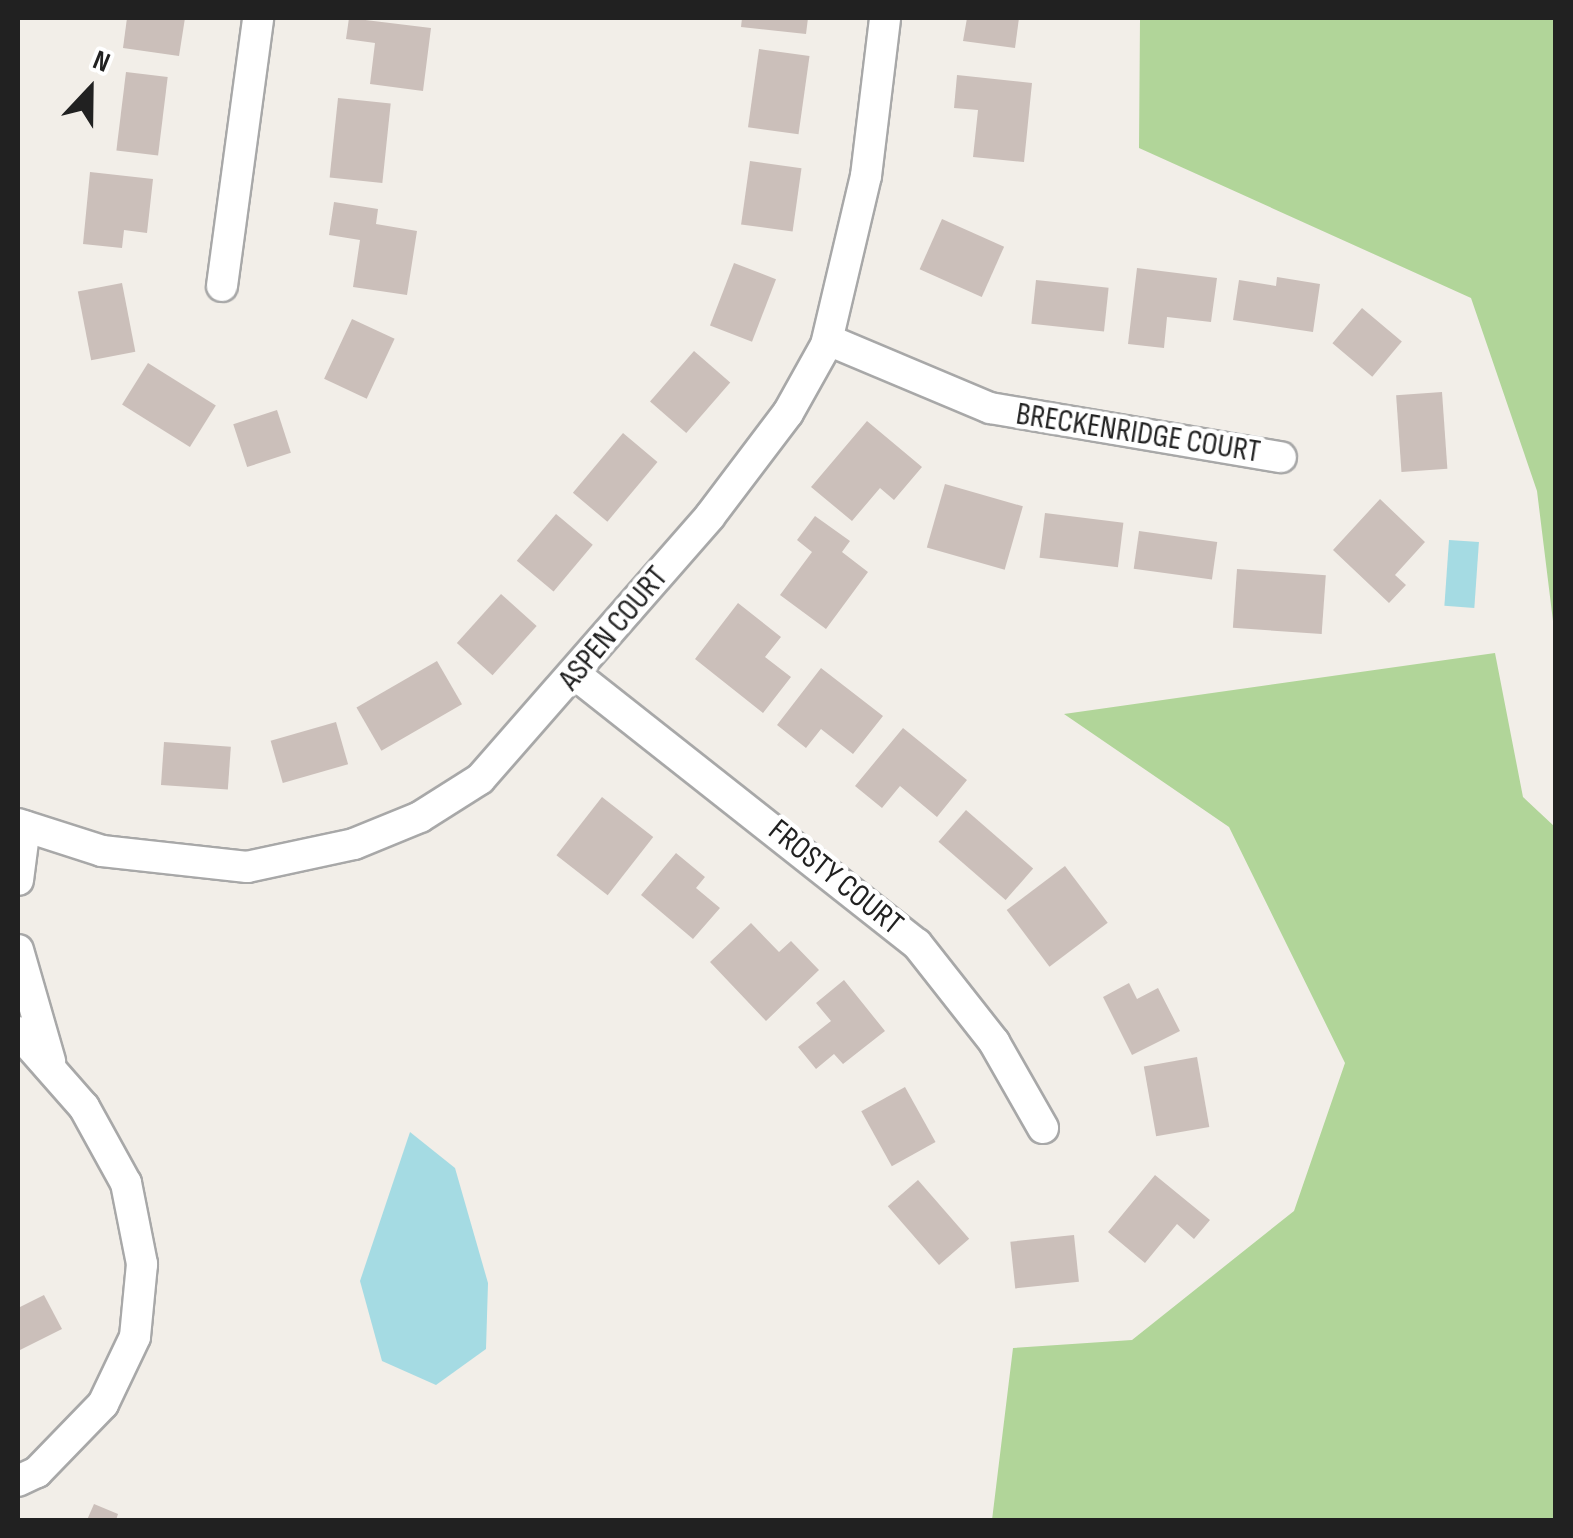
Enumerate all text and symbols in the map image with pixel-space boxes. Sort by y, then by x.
north arrow [40,40,140,140]
text: N [88,44,115,80]
street label: BRECKENRIDGE COURT [1013,396,1263,472]
street label: ASPEN COURT [551,559,677,699]
street label: FROSTY COURT [760,812,910,944]

